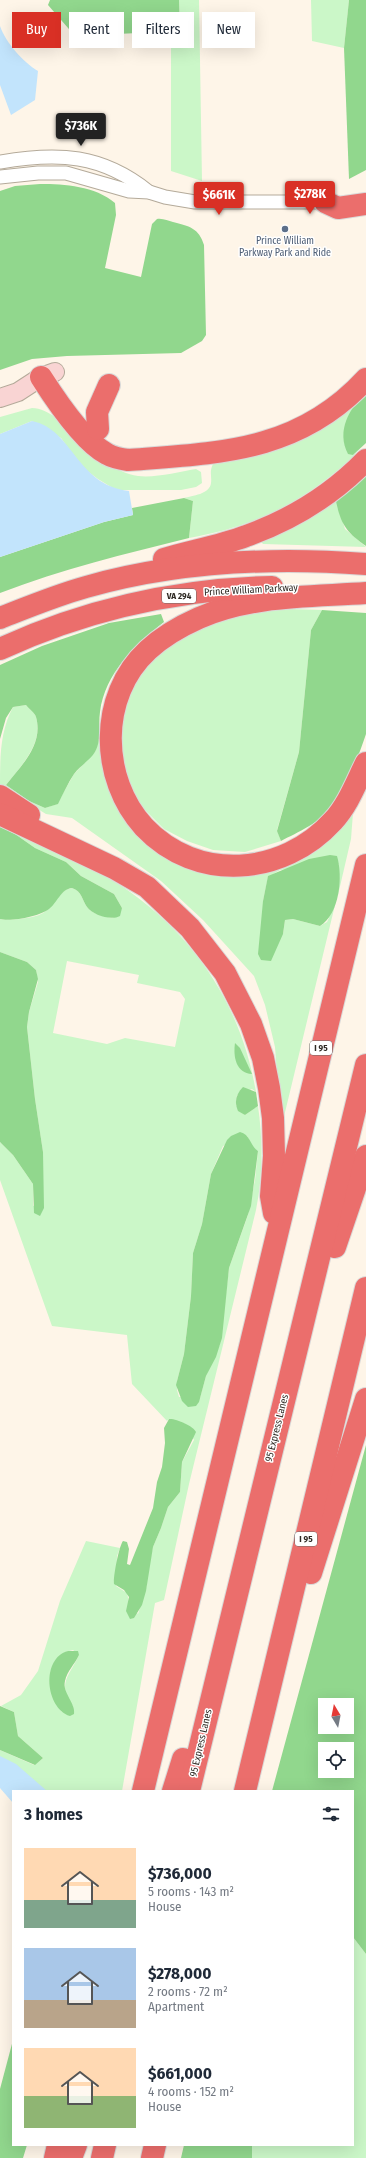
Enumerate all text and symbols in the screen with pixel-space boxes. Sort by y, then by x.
chip: Buy [12,12,61,48]
chip: Rent [69,12,124,48]
chip: Filters [132,12,194,48]
chip: New [202,12,255,48]
pin: $736K [53,113,109,147]
text: $736K [65,118,97,133]
pin: $278K [282,181,338,215]
pin: $661K [191,182,247,216]
text: $278K [294,186,326,201]
text: $661K [203,187,235,202]
marker: Prince William Parkway Park and Ride [280,224,290,234]
place label: Prince William Parkway Park and Ride [239,235,331,259]
street label: Prince William Parkway [204,582,299,598]
road number: VA 294 [162,589,196,603]
road number: I 95 [310,1041,332,1055]
street label: 95 Express Lanes [263,1393,291,1463]
road number: I 95 [295,1532,317,1546]
north arrow [318,1698,354,1734]
map controls [318,1698,354,1778]
street label: 95 Express Lanes [187,1708,215,1778]
button: locate [318,1742,354,1778]
icon: filters [320,1803,342,1825]
text: 3 homes [24,1804,83,1825]
text: $736,000 [148,1863,212,1884]
icon: home [56,1864,104,1912]
text: 5 rooms · 143 m² [148,1884,234,1899]
text: House [148,1899,182,1914]
text: $278,000 [148,1963,212,1984]
icon: home [56,1964,104,2012]
text: 2 rooms · 72 m² [148,1984,228,1999]
text: Apartment [148,1999,204,2014]
text: $661,000 [148,2063,212,2084]
icon: home [56,2064,104,2112]
text: 4 rooms · 152 m² [148,2084,234,2099]
text: House [148,2099,182,2114]

